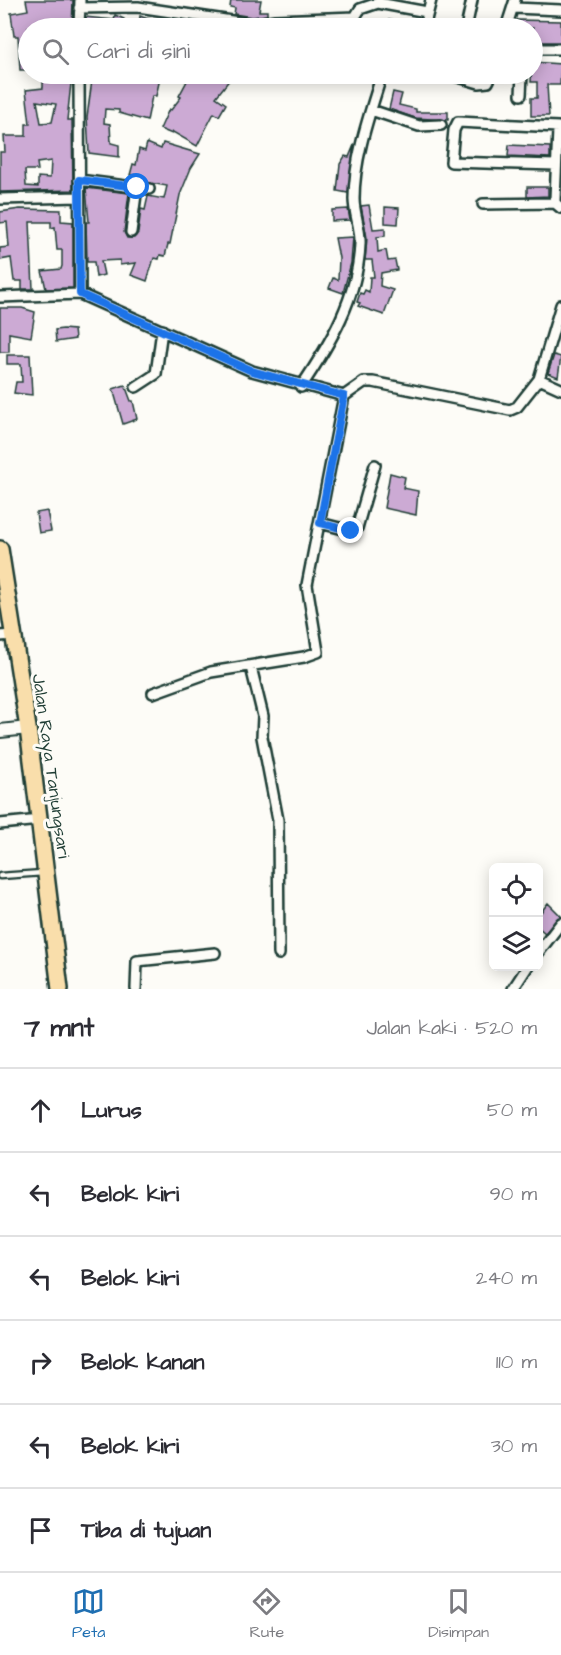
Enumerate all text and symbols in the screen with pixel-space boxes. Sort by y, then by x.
search box [18,18,543,84]
icon: search [39,35,72,68]
text: Cari di sini [87,36,190,67]
route start [123,173,149,199]
route end [337,517,363,543]
street label: Jalan Raya Tanjungsari [25,672,76,860]
map controls [489,863,543,971]
button: locate [489,863,543,917]
button: layers [489,917,543,971]
text: 7 mnt [24,1010,94,1046]
text: Jalan kaki · 520 m [367,1014,537,1042]
icon: ahead [24,1094,57,1127]
text: Lurus [81,1095,142,1126]
text: 50 m [487,1096,537,1124]
icon: left [24,1178,57,1211]
text: Belok kiri [81,1179,179,1210]
text: 90 m [489,1180,537,1208]
icon: left [24,1262,57,1295]
text: Belok kiri [81,1263,179,1294]
text: 240 m [476,1264,537,1292]
icon: right [24,1346,57,1379]
text: Belok kanan [81,1347,205,1378]
text: 110 m [496,1348,537,1376]
icon: left [24,1430,57,1463]
text: Belok kiri [81,1431,179,1462]
text: 30 m [491,1432,537,1460]
icon: arrive [24,1514,57,1547]
text: Tiba di tujuan [81,1515,211,1546]
tab: Peta [72,1585,105,1643]
tab: Rute [250,1585,284,1643]
tab: Disimpan [428,1585,489,1643]

